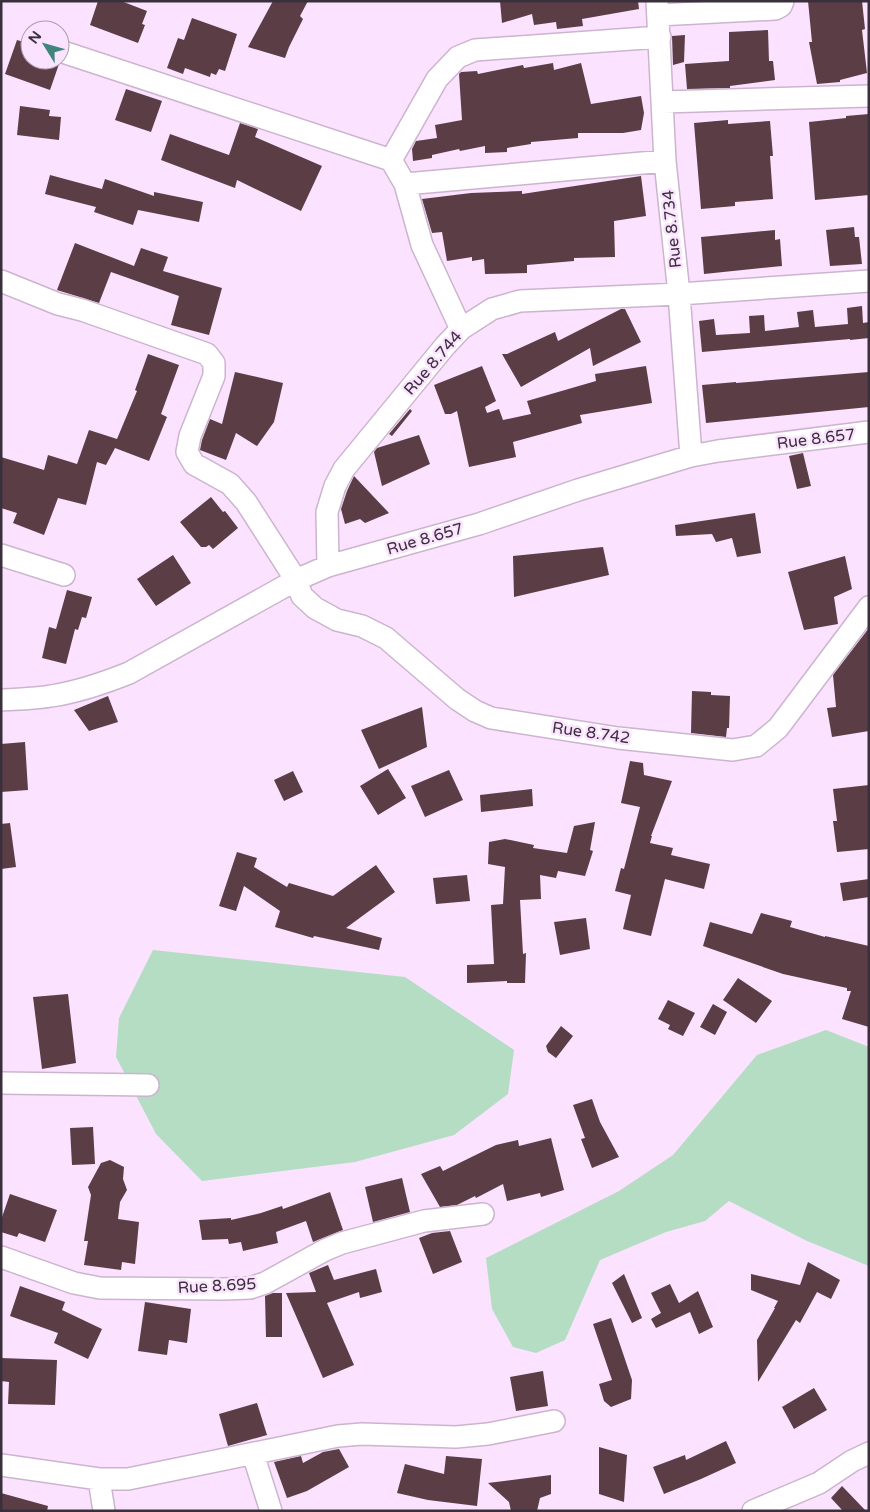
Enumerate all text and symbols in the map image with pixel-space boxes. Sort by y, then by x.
north arrow [20,20,70,70]
text: N [25,28,45,47]
street label: Rue 8.734 [658,189,686,269]
street label: Rue 8.744 [400,327,466,399]
street label: Rue 8.657 [776,424,856,454]
street label: Rue 8.657 [384,519,466,559]
street label: Rue 8.742 [551,718,631,748]
street label: Rue 8.695 [177,1274,257,1298]

